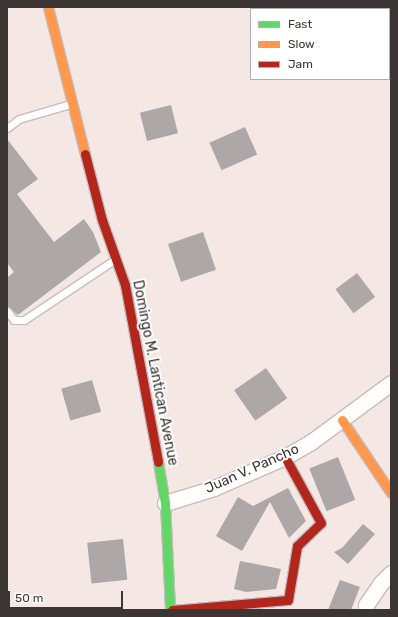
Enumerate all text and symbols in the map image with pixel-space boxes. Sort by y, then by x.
legend [250,8,390,80]
text: Fast [288,17,312,31]
text: Slow [288,37,315,51]
text: Jam [288,57,313,71]
street label: Domingo M. Lantican Avenue [129,279,181,467]
street label: Juan V. Pancho [202,441,302,497]
scale bar [10,583,125,609]
text: 50 m [15,591,43,605]

